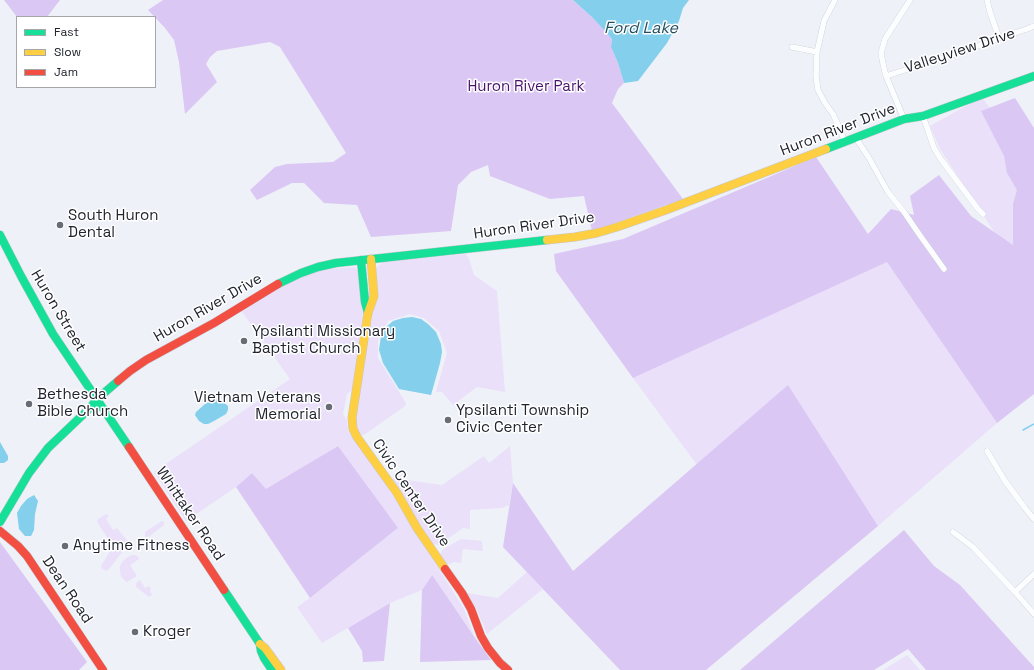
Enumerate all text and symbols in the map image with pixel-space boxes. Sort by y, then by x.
legend [16,16,156,88]
water label: Ford Lake [604,19,678,39]
text: Fast [54,24,79,40]
street label: Valleyview Drive [902,25,1018,77]
text: Slow [54,44,81,60]
text: Jam [54,64,78,80]
park label: Huron River Park [467,78,585,96]
street label: Huron River Drive [778,100,898,160]
place label: South Huron Dental [68,207,158,242]
street label: Huron River Drive [472,209,596,243]
marker: South Huron Dental [55,220,65,230]
street label: Huron Street [26,267,90,355]
street label: Huron River Drive [151,270,265,346]
place label: Ypsilanti Missionary Baptist Church [252,323,395,358]
marker: Ypsilanti Missionary Baptist Church [239,336,249,346]
place label: Bethesda Bible Church [37,386,128,421]
place label: Vietnam Veterans Memorial [194,389,321,424]
marker: Bethesda Bible Church [24,399,34,409]
marker: Vietnam Veterans Memorial [324,402,334,412]
place label: Ypsilanti Township Civic Center [456,402,589,437]
marker: Ypsilanti Township Civic Center [443,415,453,425]
street label: Civic Center Drive [368,436,454,550]
street label: Whittaker Road [152,464,228,564]
place label: Anytime Fitness [73,537,189,555]
marker: Anytime Fitness [60,541,70,551]
street label: Dean Road [38,553,96,627]
place label: Kroger [143,623,191,641]
marker: Kroger [130,627,140,637]

